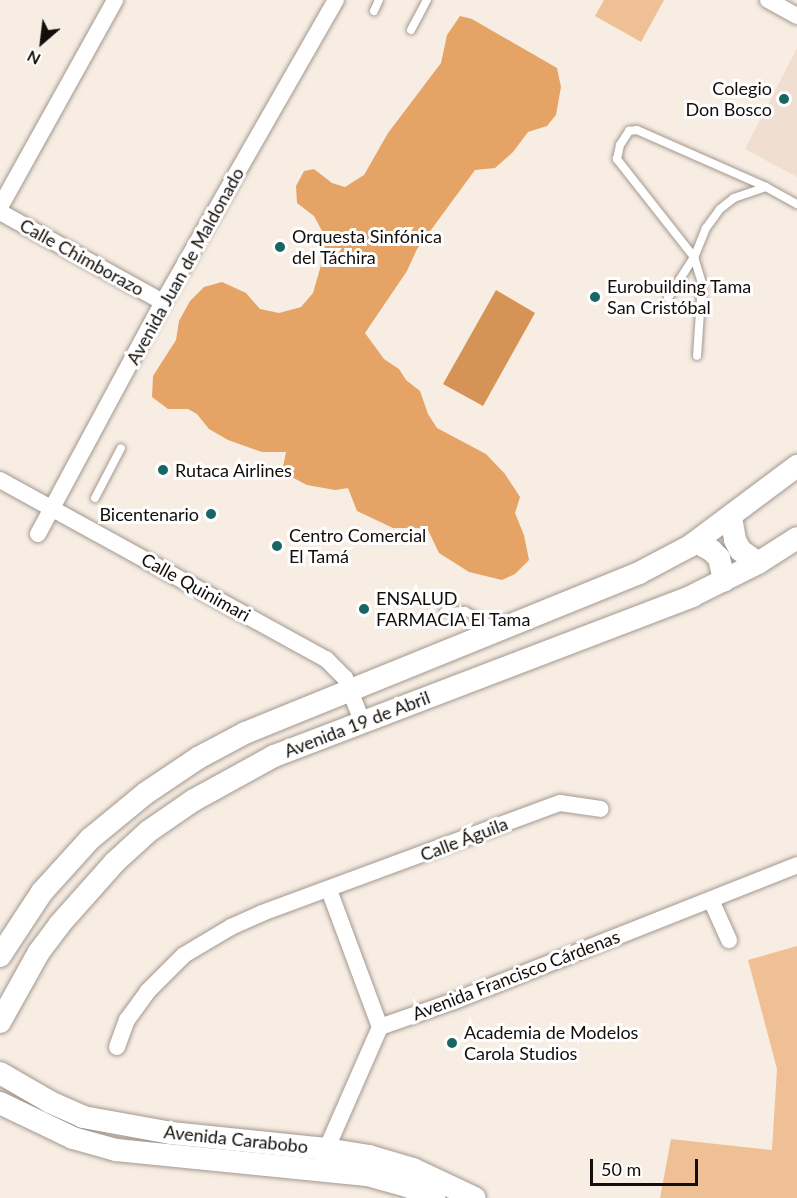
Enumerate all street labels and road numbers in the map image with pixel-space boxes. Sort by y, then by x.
street label: Avenida Juan de Maldonado [122,164,248,368]
street label: Calle Chimborazo [16,214,148,300]
street label: Calle Quinimari [138,548,254,626]
street label: Avenida 19 de Abril [281,686,433,762]
street label: Calle Águila [417,812,511,866]
street label: Avenida Francisco Cárdenas [409,925,623,1025]
street label: Avenida Carabobo [163,1121,309,1157]

